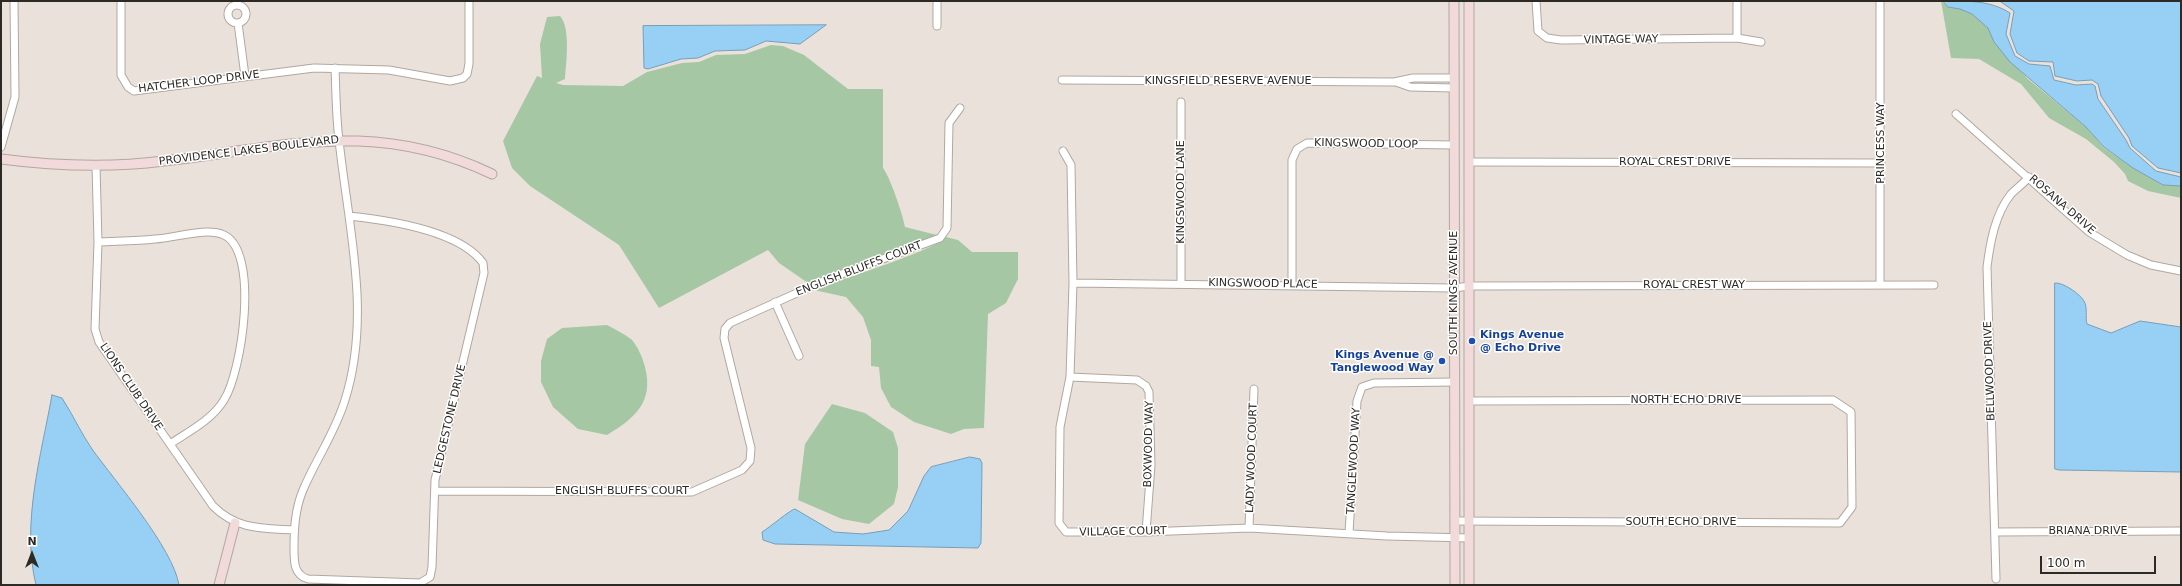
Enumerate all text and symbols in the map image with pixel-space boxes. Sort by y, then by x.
street label: VINTAGE WAY [1583,33,1659,47]
street label: HATCHER LOOP DRIVE [138,68,260,96]
street label: KINGSFIELD RESERVE AVENUE [1145,74,1311,88]
street label: PRINCESS WAY [1874,102,1888,184]
street label: PROVIDENCE LAKES BOULEVARD [158,133,340,169]
street label: KINGSWOOD LOOP [1314,136,1418,152]
street label: KINGSWOOD LANE [1174,140,1188,244]
street label: ROYAL CREST DRIVE [1619,155,1731,169]
street label: ROSANA DRIVE [2026,172,2098,238]
street label: SOUTH KINGS AVENUE [1447,231,1461,355]
street label: ENGLISH BLUFFS COURT [794,239,924,299]
street label: KINGSWOOD PLACE [1208,276,1318,292]
street label: ROYAL CREST WAY [1643,278,1745,292]
street label: BELLWOOD DRIVE [1982,321,1998,421]
place label: Kings Avenue @ Echo Drive [1480,328,1564,354]
marker: Kings Avenue @ Echo Drive [1467,336,1477,346]
street label: LIONS CLUB DRIVE [97,341,165,433]
place label: Kings Avenue @ Tanglewood Way [1331,348,1434,374]
marker: Kings Avenue @ Tanglewood Way [1437,356,1447,366]
street label: LEDGESTONE DRIVE [431,363,469,475]
street label: NORTH ECHO DRIVE [1630,393,1742,407]
street label: BOXWOOD WAY [1142,401,1156,487]
street label: LADY WOOD COURT [1243,403,1261,513]
street label: TANGLEWOOD WAY [1345,407,1363,515]
street label: ENGLISH BLUFFS COURT [555,484,689,498]
street label: SOUTH ECHO DRIVE [1625,515,1737,529]
street label: BRIANA DRIVE [2048,524,2128,538]
street label: VILLAGE COURT [1079,525,1167,539]
north arrow [12,534,52,574]
text: N [27,535,37,548]
scale bar [2042,548,2158,574]
text: 100 m [2047,556,2085,570]

